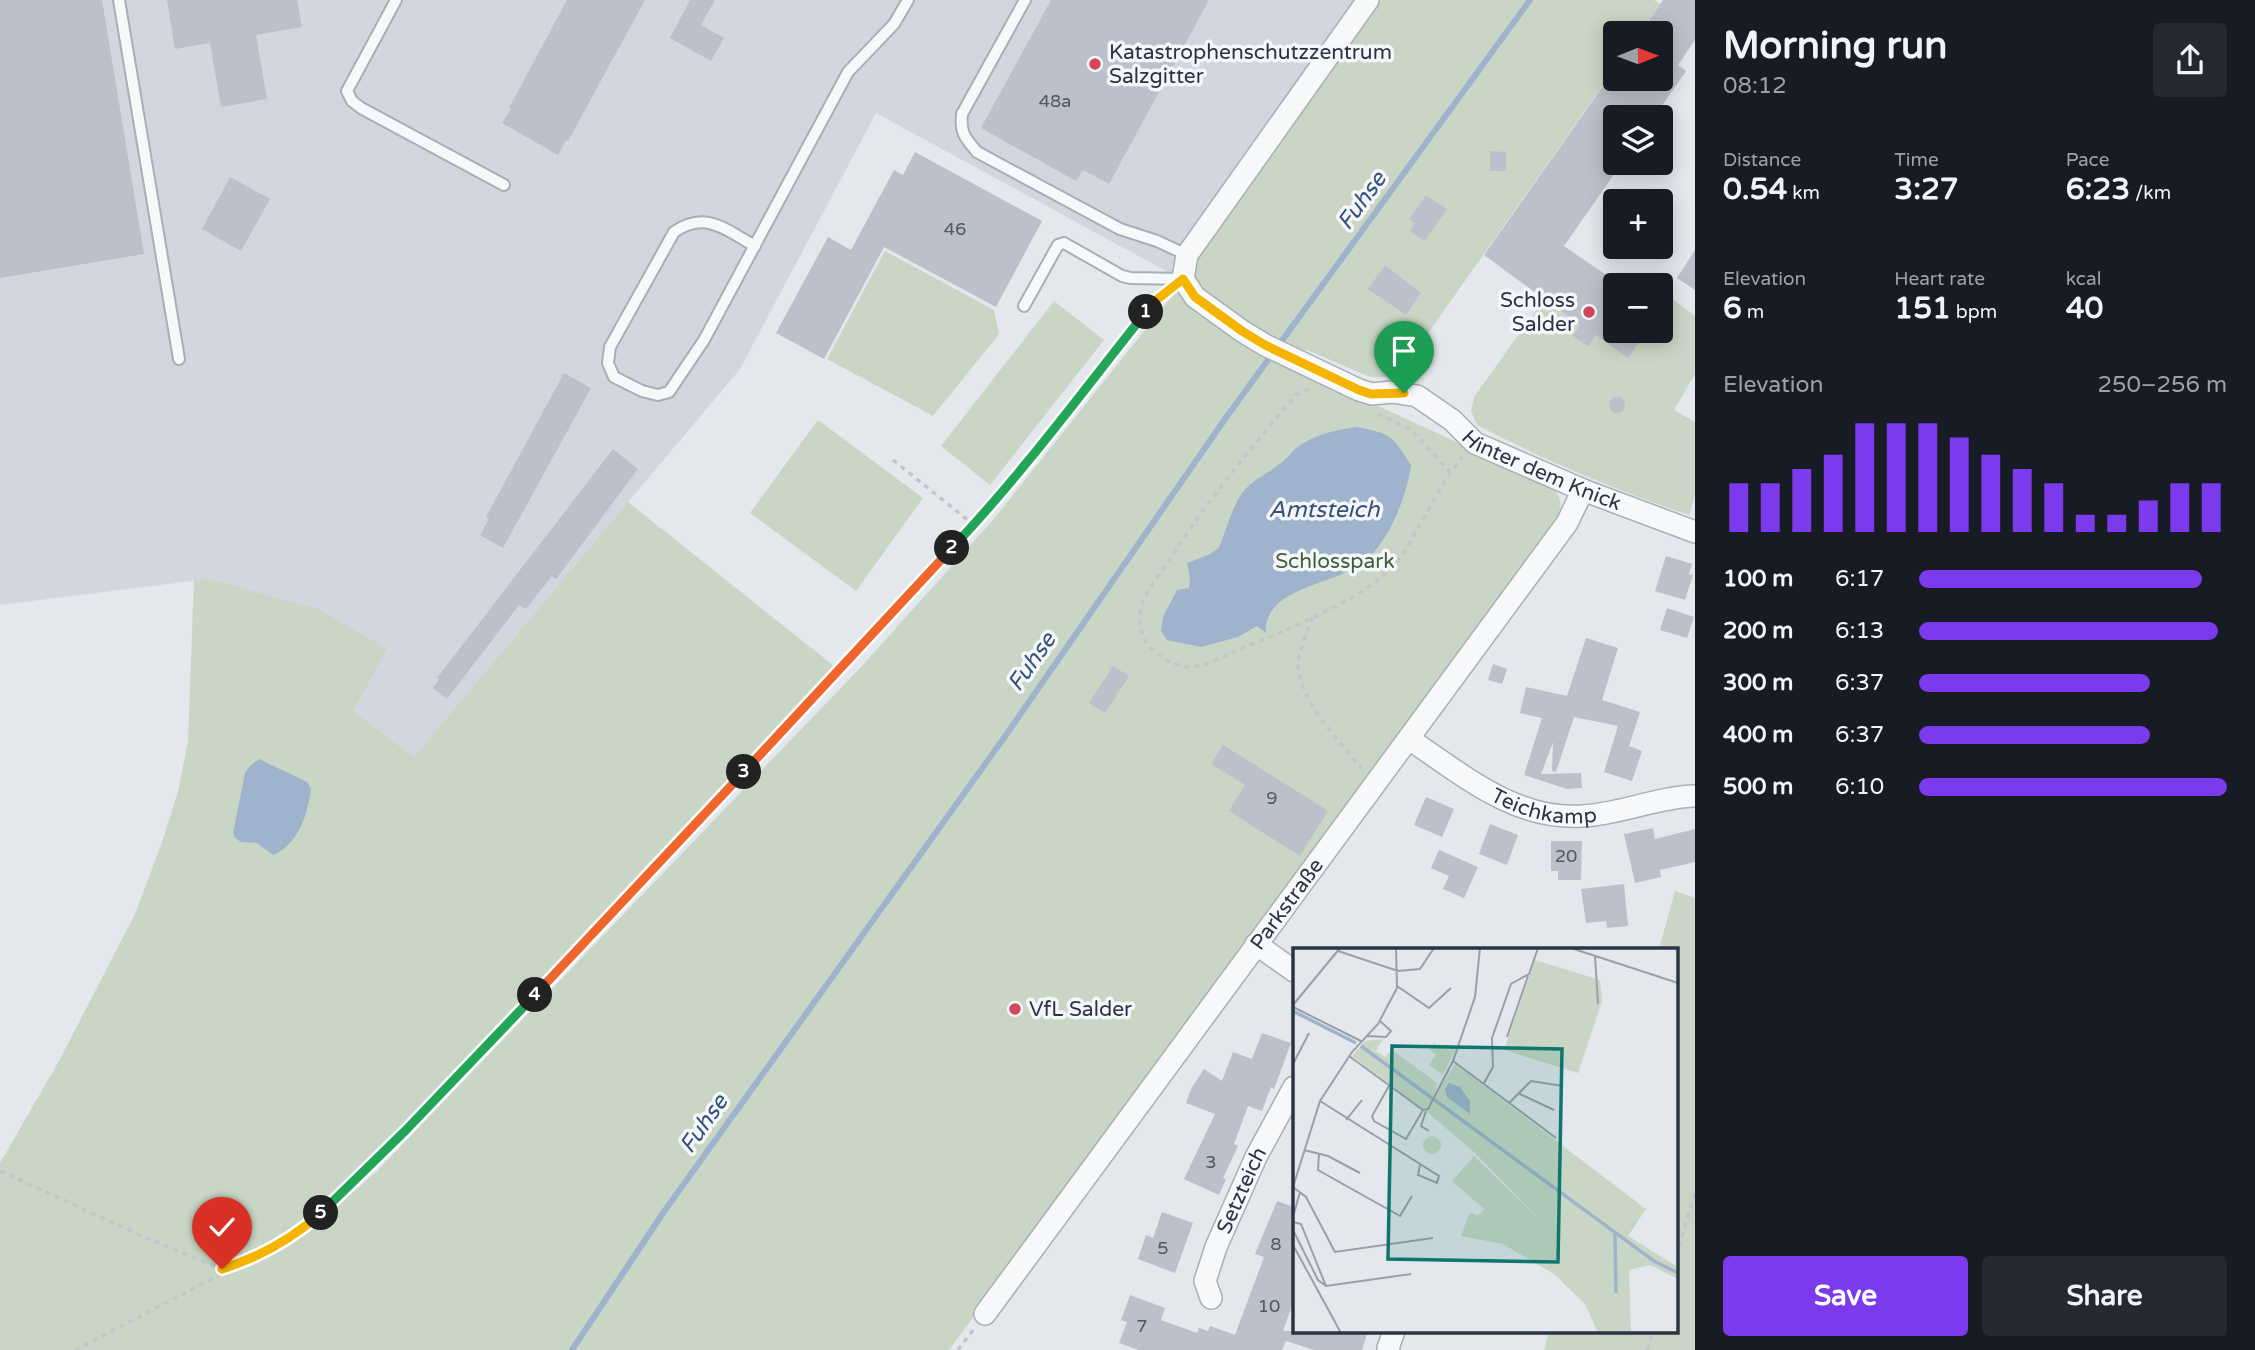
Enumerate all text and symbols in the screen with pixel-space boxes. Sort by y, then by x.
north arrow [1603,21,1673,91]
map controls [1603,21,1673,343]
text: Morning run [1723,23,1947,69]
button: share [2153,23,2227,97]
place label: Katastrophenschutzzentrum Salzgitter [1109,40,1392,89]
marker: Katastrophenschutzzentrum Salzgitter [1087,56,1103,72]
text: 08:12 [1723,72,1787,100]
house number: 48a [1039,90,1071,112]
button: layers [1603,105,1673,175]
text: Distance [1723,149,1801,171]
text: Time [1894,149,1939,171]
text: Pace [2066,149,2109,171]
water label: Fuhse [1331,165,1394,236]
text: 0.54 [1723,171,1787,208]
text: 3:27 [1894,171,1959,208]
text: 6:23 [2066,171,2130,208]
text: km [1787,182,1820,204]
text: /km [2130,182,2171,204]
button: + [1603,189,1673,259]
house number: 46 [944,218,966,240]
text: Elevation [1723,268,1806,290]
text: Heart rate [1894,268,1985,290]
text: kcal [2066,268,2101,290]
button: − [1603,273,1673,343]
place label: Schloss Salder [1500,288,1575,337]
text: 6 [1723,290,1742,327]
text: 151 [1894,290,1951,327]
text: 40 [2066,290,2103,327]
pin: 1 [1128,294,1164,330]
text: 1 [1140,300,1151,322]
text: m [1742,301,1764,323]
text: bpm [1951,301,1997,323]
marker: Schloss Salder [1581,304,1597,320]
pin [1374,321,1434,393]
icon: arrive [1385,332,1423,370]
text: Elevation [1723,371,1824,399]
text: 250–256 m [2098,371,2227,399]
street label: Hinter dem Knick [1457,425,1625,516]
water label: Amtsteich [1268,496,1381,524]
pin: 2 [934,530,970,566]
text: 2 [946,536,957,558]
park label: Schlosspark [1275,549,1395,574]
text: 100 m [1723,565,1793,593]
text: 6:17 [1835,565,1884,593]
text: 200 m [1723,617,1793,645]
text: 6:13 [1835,617,1884,645]
water label: Fuhse [1002,626,1063,697]
text: 300 m [1723,669,1793,697]
text: 6:37 [1835,669,1884,697]
text: 400 m [1723,721,1793,749]
text: 6:37 [1835,721,1884,749]
pin: 3 [726,754,762,790]
text: 3 [738,760,749,782]
text: 500 m [1723,773,1793,801]
text: 6:10 [1835,773,1884,801]
street label: Teichkamp [1487,783,1598,829]
house number: 9 [1266,787,1278,809]
house number: 20 [1555,845,1577,867]
street label: Parkstraße [1245,853,1329,955]
inset map [1293,948,1678,1332]
pin: 4 [518,978,552,1012]
text: 4 [529,983,540,1005]
place label: VfL Salder [1029,997,1132,1022]
marker: VfL Salder [1007,1001,1023,1017]
water label: Fuhse [674,1088,735,1159]
street label: Setzteich [1211,1142,1272,1237]
house number: 3 [1205,1151,1217,1173]
pin: 5 [304,1196,338,1230]
pin [192,1197,252,1269]
text: 5 [315,1201,326,1223]
icon: check [203,1208,241,1246]
house number: 8 [1270,1233,1282,1255]
house number: 5 [1157,1237,1169,1259]
button: Save [1723,1256,1968,1336]
button: Share [1982,1256,2227,1336]
house number: 10 [1258,1295,1280,1317]
house number: 7 [1136,1315,1148,1337]

